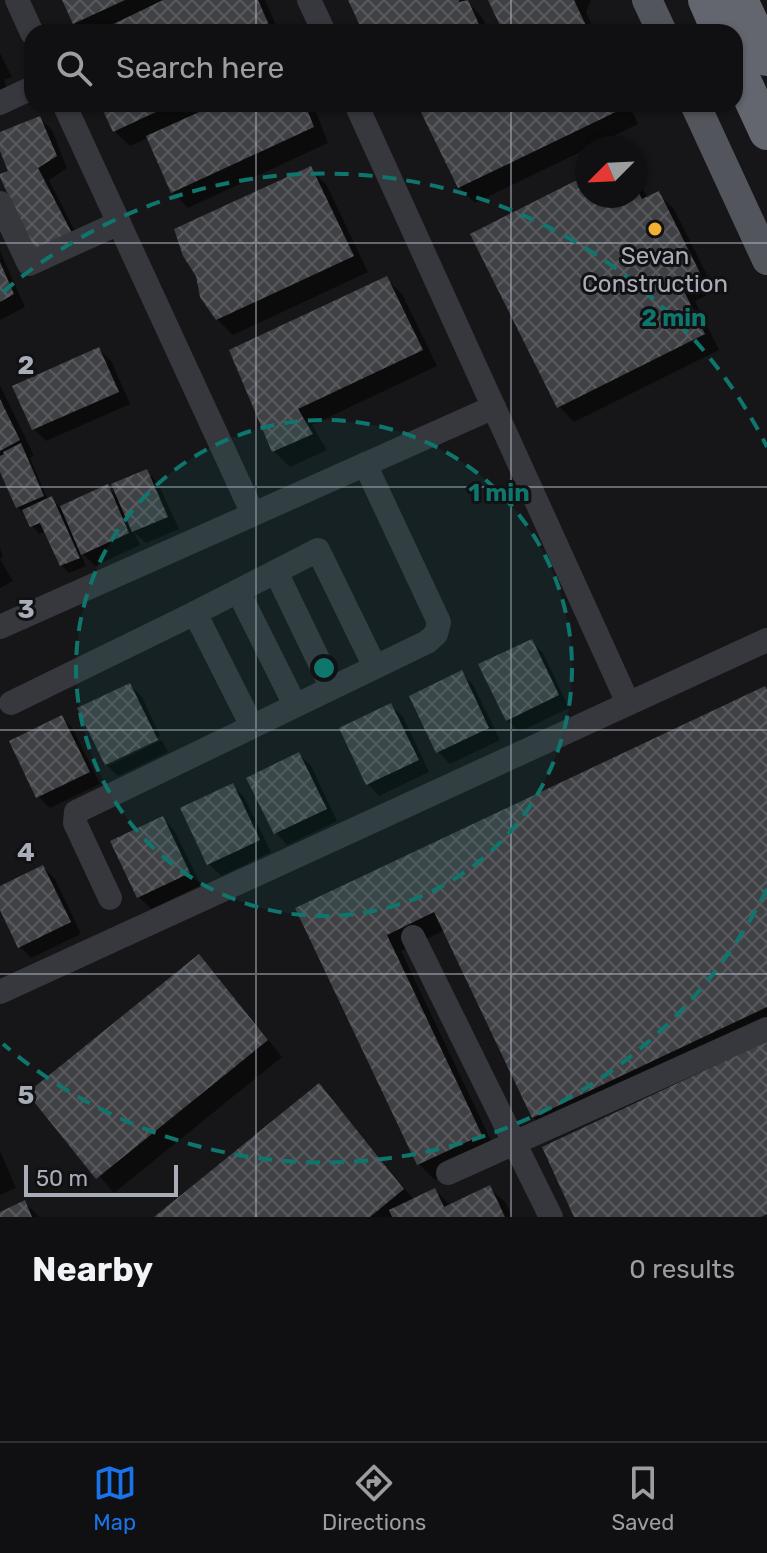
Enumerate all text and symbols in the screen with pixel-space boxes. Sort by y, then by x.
search box [24,24,743,112]
icon: search [52,46,96,90]
text: Search here [116,50,284,86]
north arrow [575,136,647,208]
marker: Sevan Construction [646,220,664,238]
place label: Sevan Construction [582,242,728,298]
text: 2 min [642,304,707,332]
text: 2 [18,350,34,381]
text: 1 min [468,479,530,507]
text: 3 [17,594,35,625]
centre of rings [310,654,338,682]
text: 4 [17,837,35,868]
text: 5 [18,1080,34,1111]
scale bar [24,1161,178,1197]
text: 50 m [36,1165,88,1192]
text: Nearby [32,1249,153,1290]
text: 0 results [629,1254,735,1285]
tab: Map [93,1461,137,1536]
tab: Directions [322,1461,426,1536]
tab: Saved [612,1461,674,1536]

